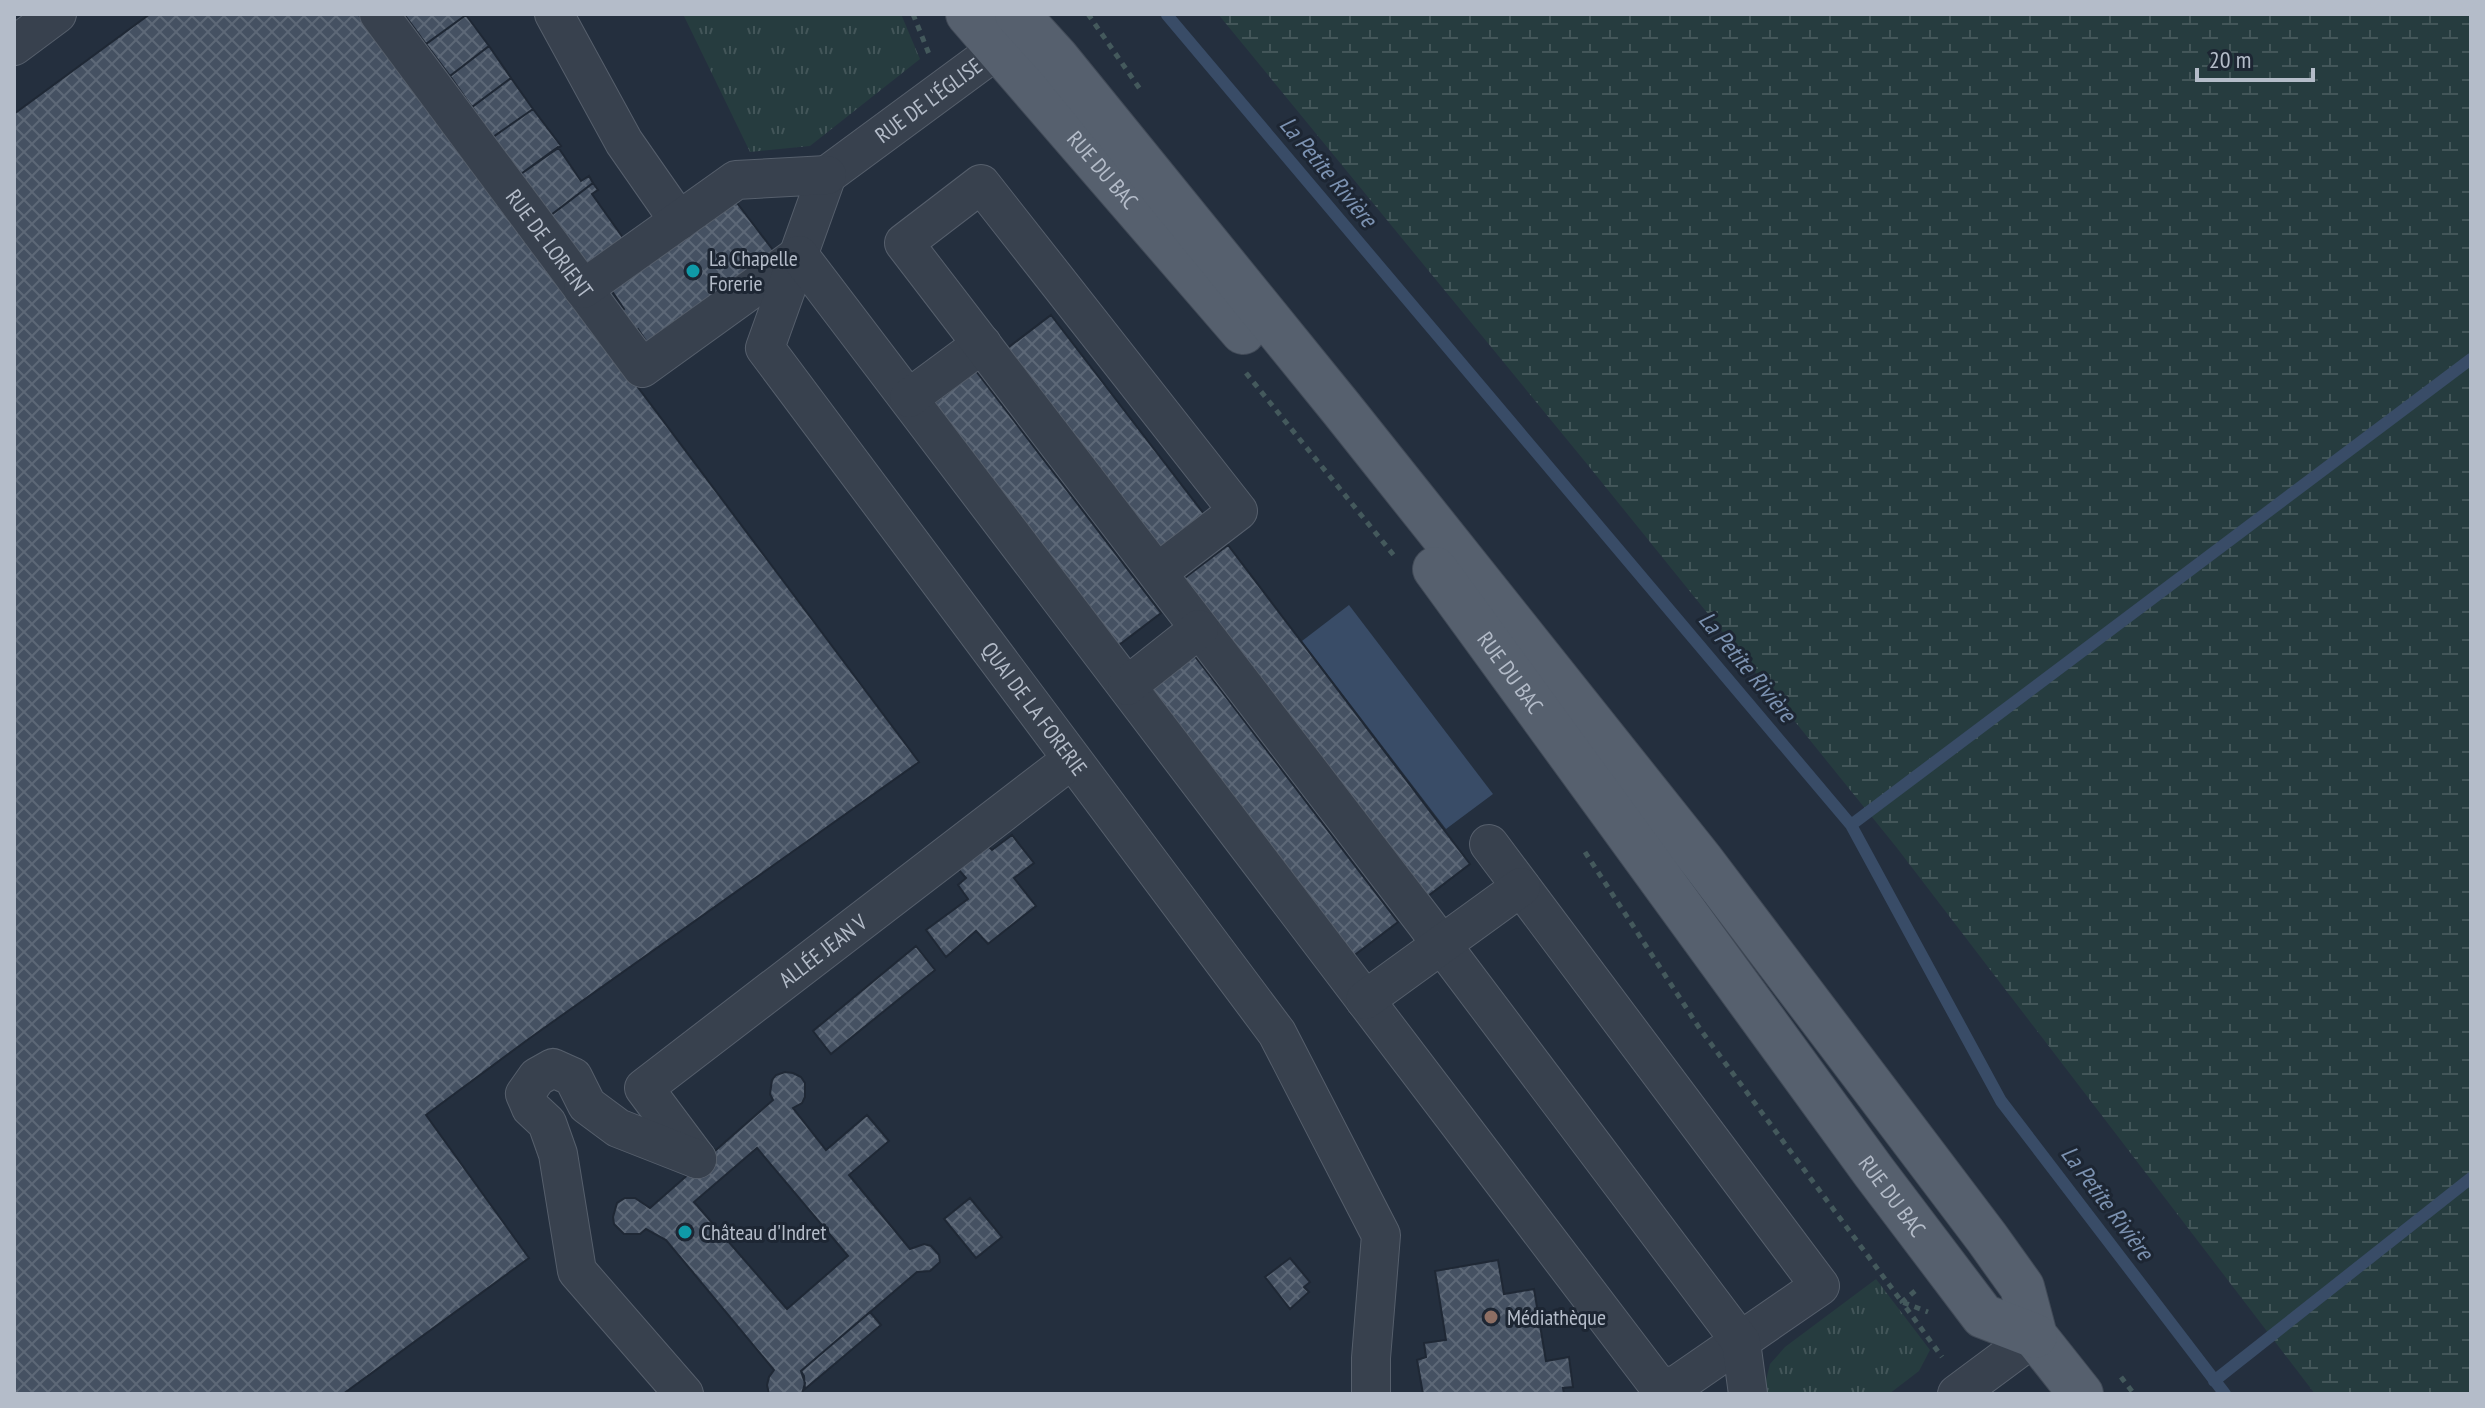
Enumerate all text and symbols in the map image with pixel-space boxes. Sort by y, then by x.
scale bar [2197,32,2313,82]
text: 20 m [2209,44,2251,75]
street label: RUE DE L'ÉGLISE [869,52,988,149]
water label: La Petite Rivière [1273,110,1385,235]
street label: RUE DU BAC [1061,125,1144,215]
street label: RUE DE LORIENT [500,184,599,304]
place label: La Chapelle Forerie [709,244,798,297]
marker: La Chapelle Forerie [684,262,702,280]
water label: La Petite Rivière [1692,605,1804,730]
street label: RUE DU BAC [1471,626,1549,719]
street label: QUAI DE LA FORERIE [976,636,1093,781]
street label: ALLÉE JEAN V [773,908,873,993]
water label: La Petite Rivière [2054,1139,2162,1268]
street label: RUE DU BAC [1853,1150,1932,1242]
place label: Château d'Indret [701,1218,827,1246]
marker: Château d'Indret [676,1223,694,1241]
place label: Médiathèque [1507,1303,1606,1331]
marker: Médiathèque [1482,1308,1500,1326]

